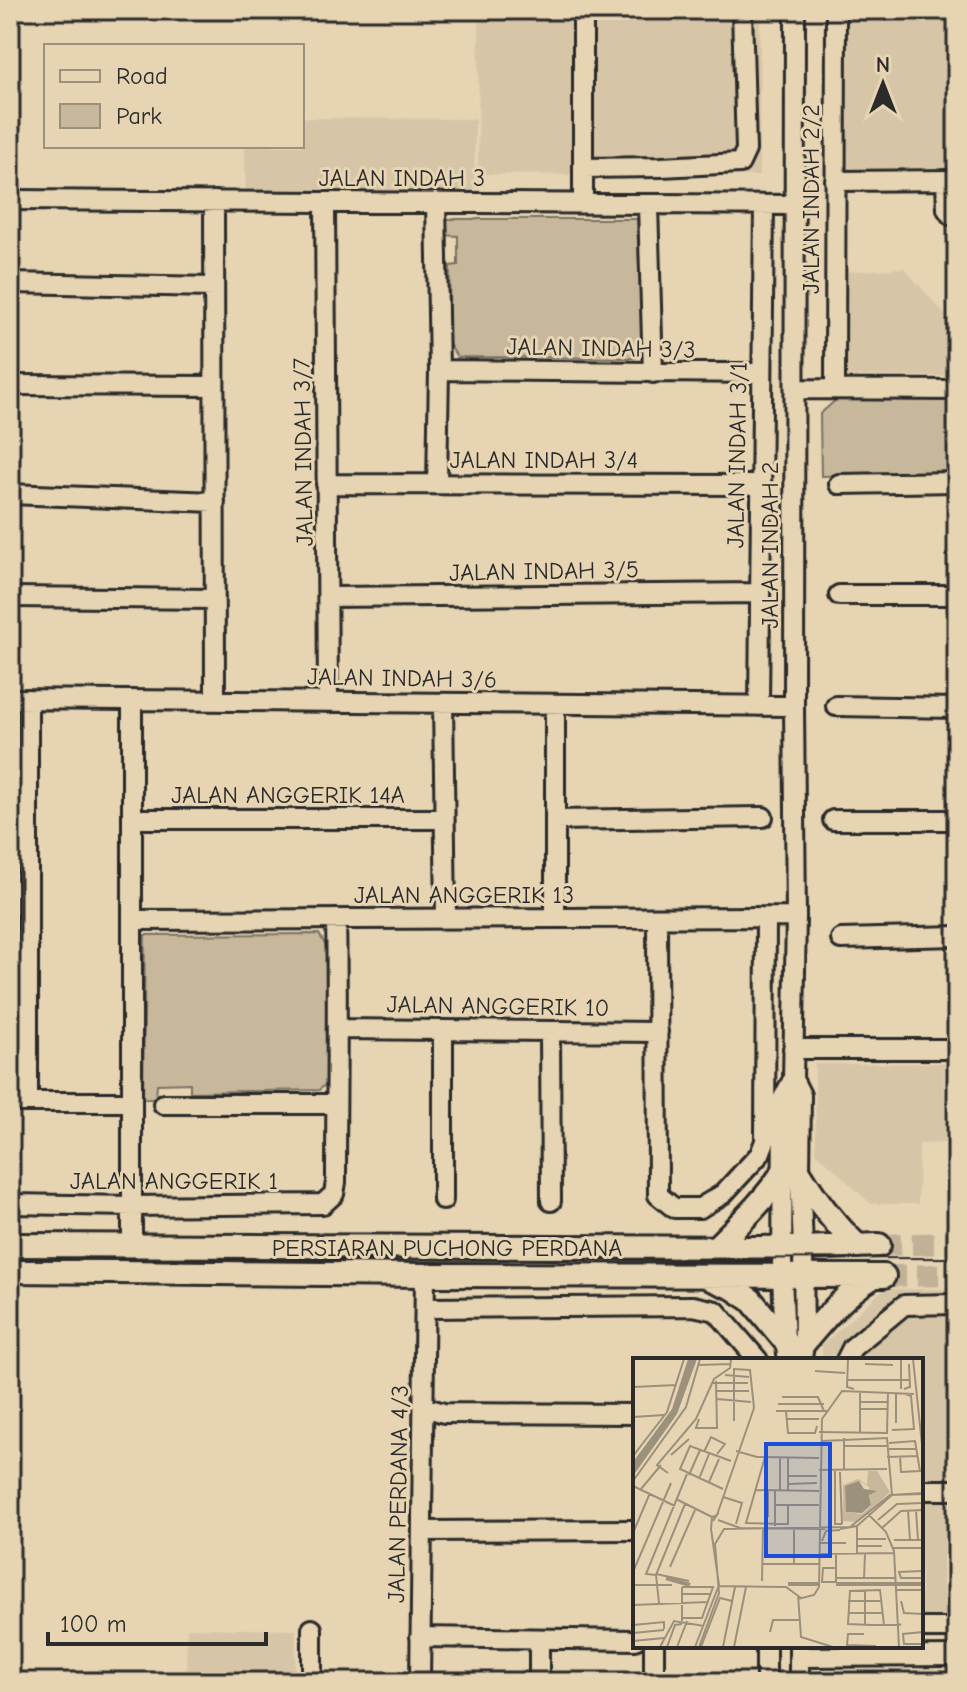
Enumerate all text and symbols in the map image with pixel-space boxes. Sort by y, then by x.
legend [44,44,304,148]
north arrow [843,44,923,124]
text: N [876,52,890,78]
text: Road [116,62,168,90]
text: Park [116,102,162,130]
street label: JALAN INDAH 2/2 [797,104,825,294]
street label: JALAN INDAH 3 [319,164,485,192]
street label: JALAN INDAH 3/3 [506,332,696,364]
street label: JALAN INDAH 3/7 [287,358,319,546]
street label: JALAN INDAH 3/1 [721,362,753,548]
street label: JALAN INDAH 3/4 [450,446,638,474]
street label: JALAN INDAH 2 [756,462,784,628]
street label: JALAN INDAH 3/5 [449,555,639,587]
street label: JALAN INDAH 3/6 [307,662,497,694]
street label: JALAN ANGGERIK 14A [171,781,405,809]
street label: JALAN ANGGERIK 13 [354,881,574,909]
street label: JALAN ANGGERIK 10 [387,990,609,1022]
street label: JALAN ANGGERIK 1 [70,1167,278,1195]
street label: PERSIARAN PUCHONG PERDANA [272,1234,622,1262]
inset map [633,1358,923,1648]
street label: JALAN PERDANA 4/3 [382,1385,414,1603]
scale bar [48,1596,266,1646]
text: 100 m [60,1610,127,1638]

